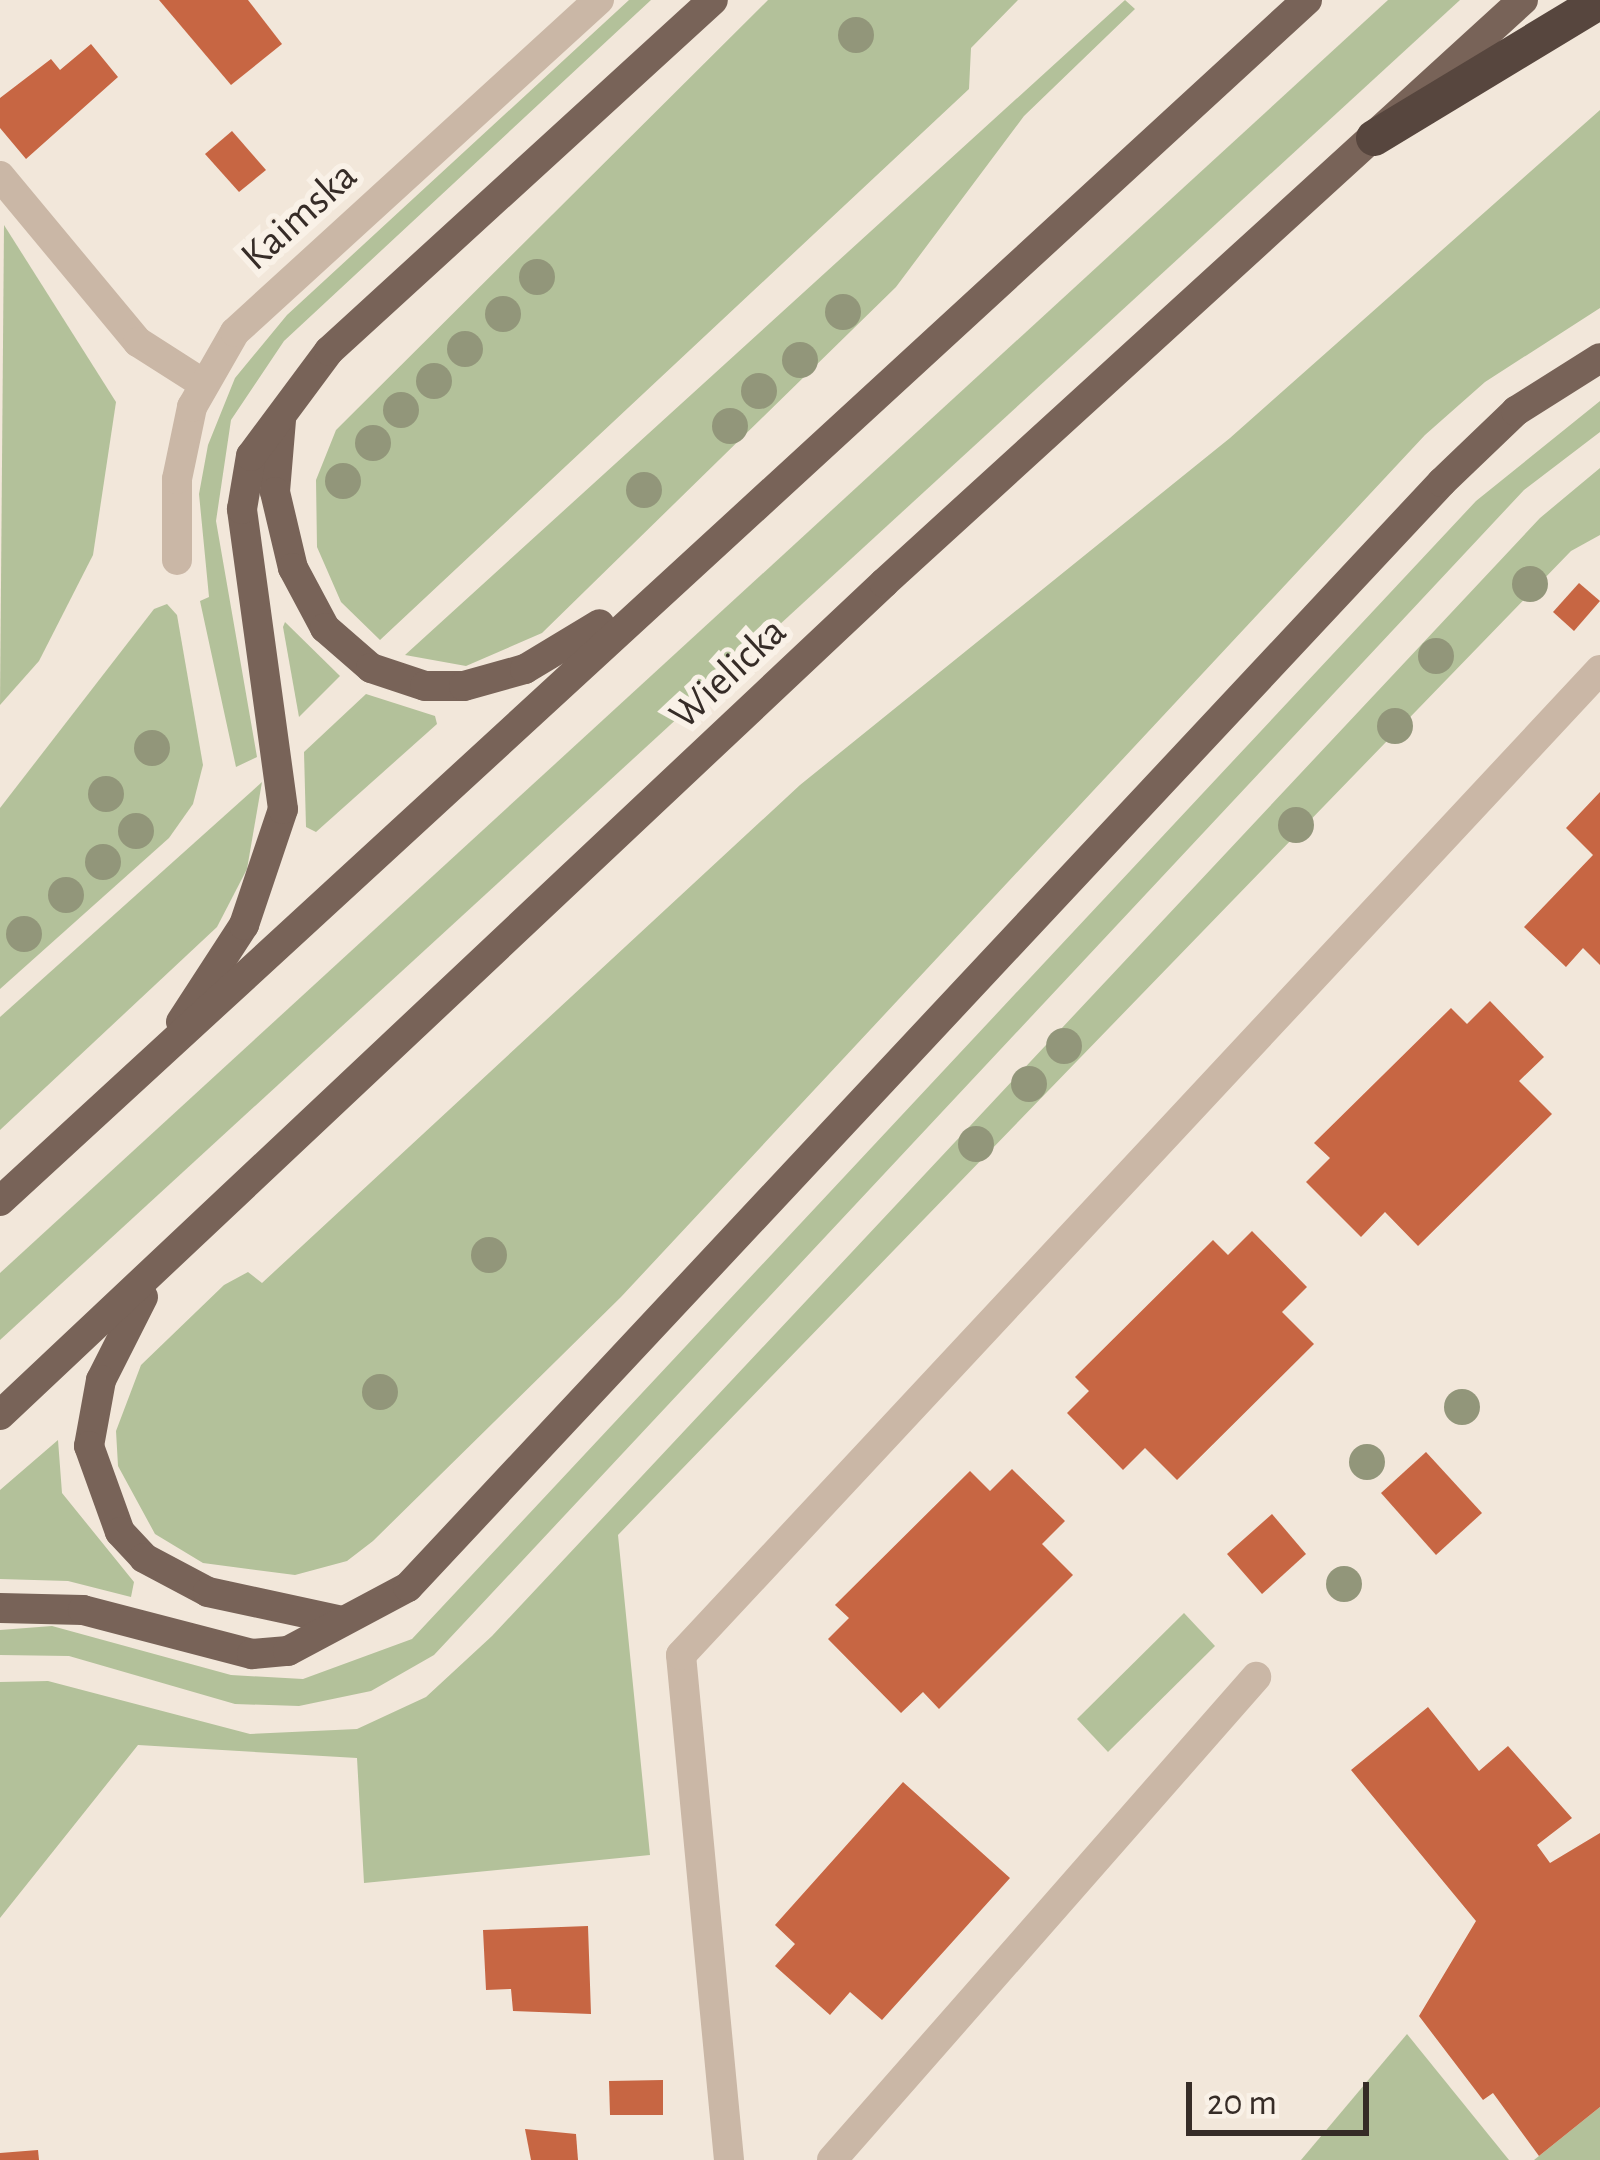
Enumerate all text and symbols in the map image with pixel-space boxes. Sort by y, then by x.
street label: Kaimska [230,151,368,281]
street label: Wielicka [659,606,797,740]
scale bar [1192,2058,1375,2132]
text: 20 m [1207,2085,1277,2121]

